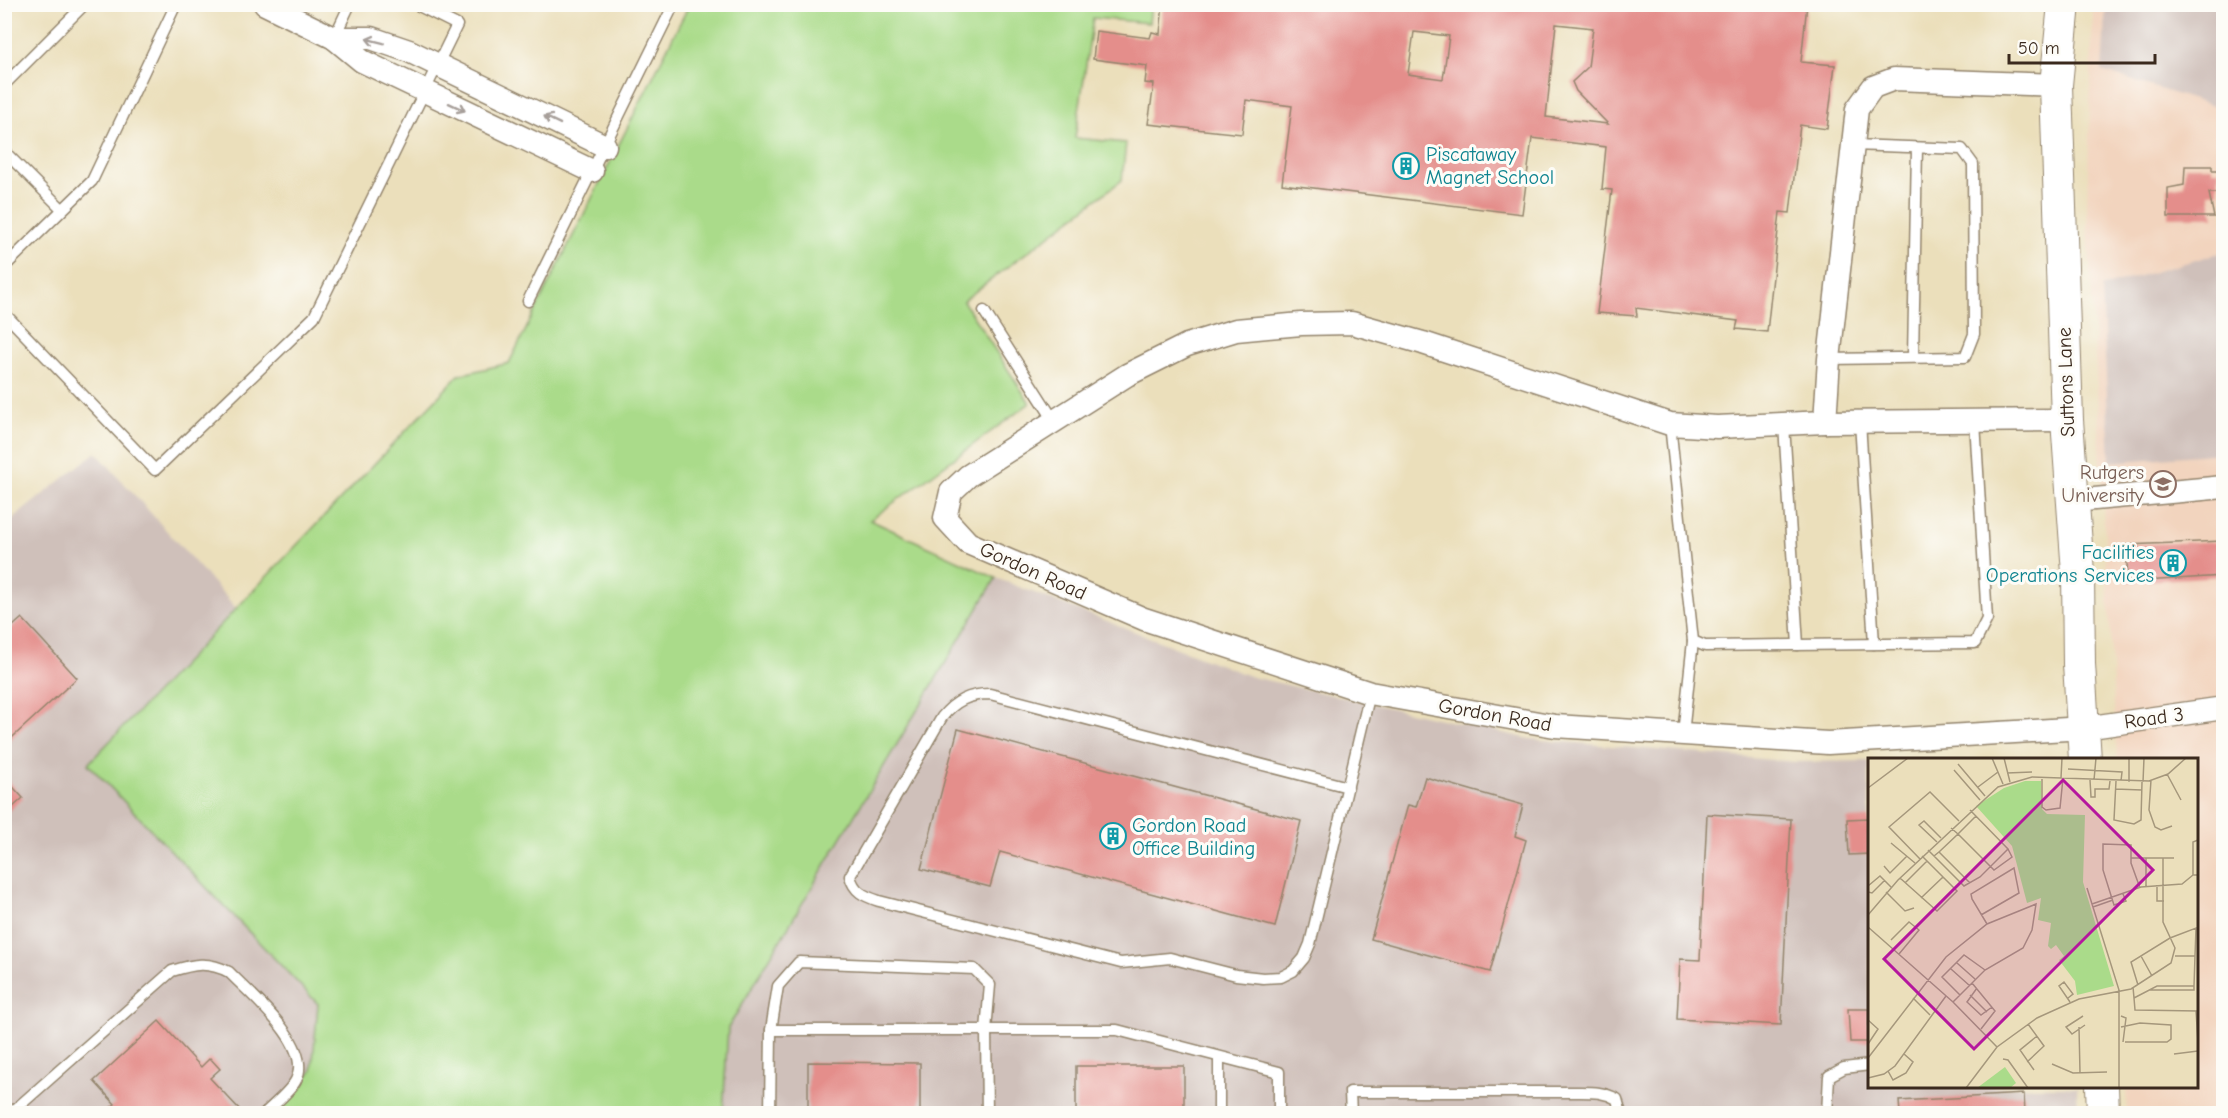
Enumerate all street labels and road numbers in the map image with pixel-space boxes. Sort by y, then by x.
street label: Suttons Lane [2053,327,2079,437]
street label: Gordon Road [976,537,1090,605]
street label: Gordon Road [1437,694,1553,736]
street label: Road 3 [2123,702,2185,734]

